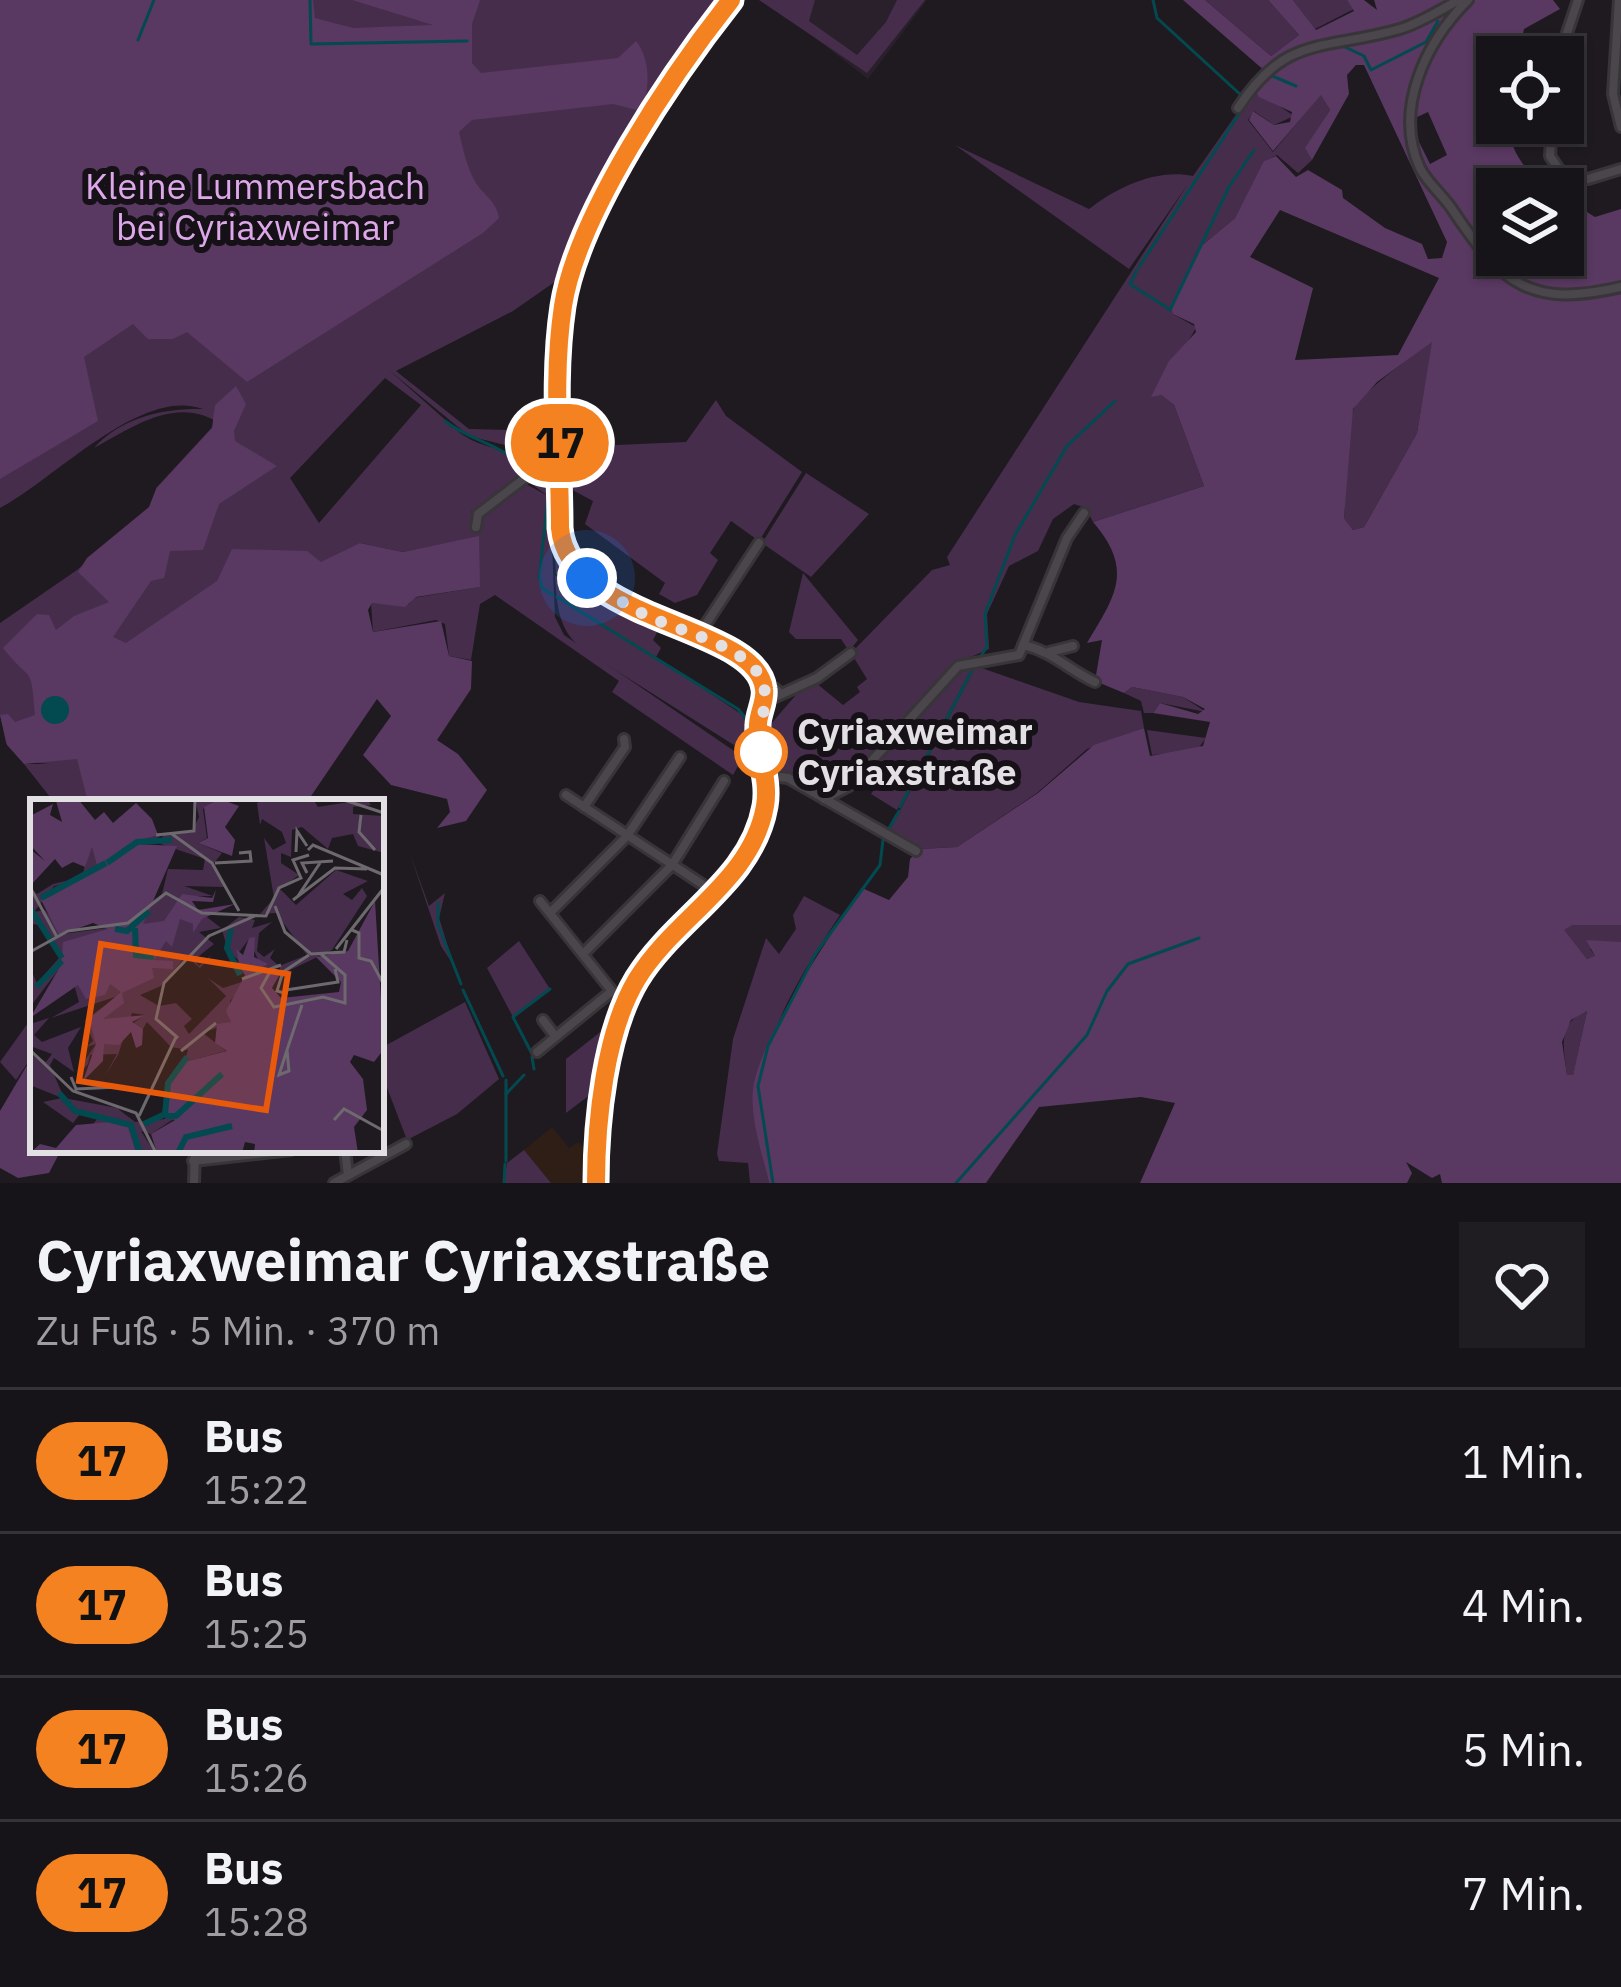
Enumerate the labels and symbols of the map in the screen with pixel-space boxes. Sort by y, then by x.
park label: Kleine Lummersbach bei Cyriaxweimar [85,162,425,250]
line badge: 17 [506,404,614,482]
your location [557,548,617,608]
place label: Cyriaxweimar Cyriaxstraße [797,707,1033,795]
marker: Cyriaxweimar Cyriaxstraße [736,727,786,777]
inset map [30,799,384,1153]

